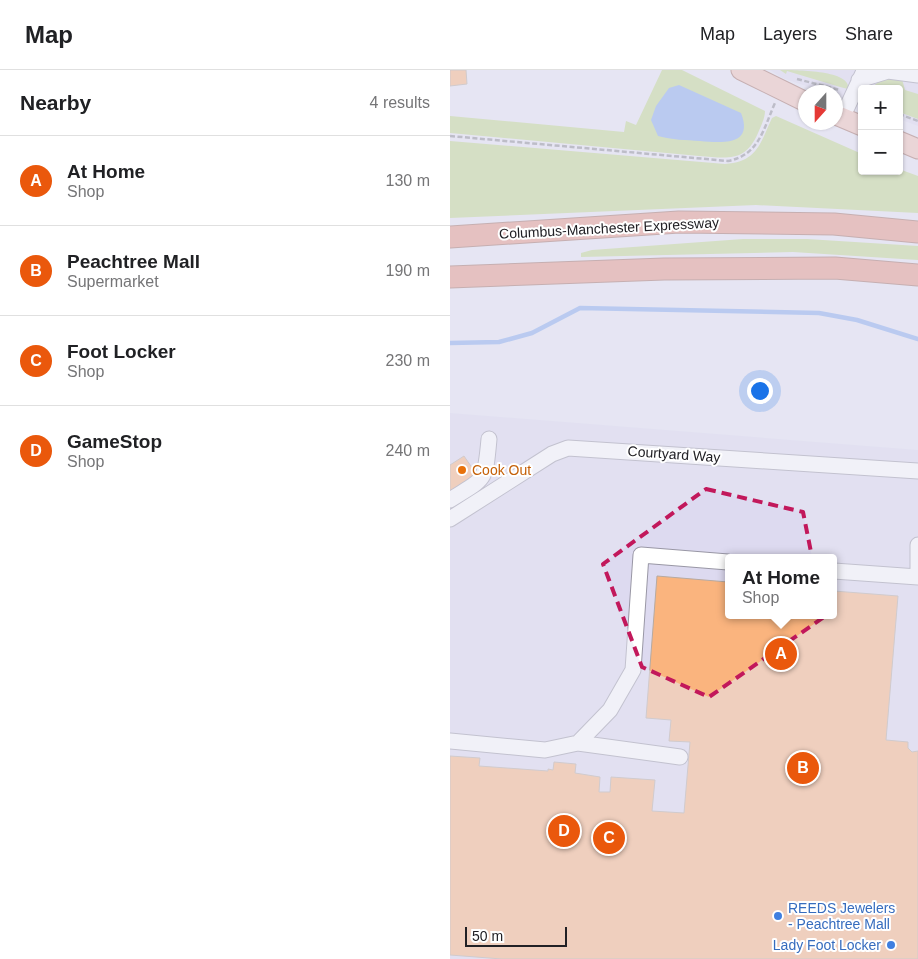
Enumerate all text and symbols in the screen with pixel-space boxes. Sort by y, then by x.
text: Map [25,21,73,48]
text: Map [700,24,735,44]
text: Layers [763,24,817,44]
text: Share [845,24,893,44]
north arrow [798,85,843,130]
map controls [858,85,903,175]
button: + [858,85,903,130]
text: Nearby [20,91,91,114]
text: 4 results [370,94,430,111]
button: − [858,130,903,175]
text: At Home [67,161,145,182]
text: A [30,172,42,189]
text: 130 m [386,172,430,189]
text: Shop [67,183,104,200]
street label: Columbus-Manchester Expressway [499,214,719,242]
text: Peachtree Mall [67,251,200,272]
text: B [30,262,42,279]
text: 190 m [386,262,430,279]
text: Supermarket [67,273,159,290]
text: Foot Locker [67,341,176,362]
text: C [30,352,42,369]
text: 230 m [386,352,430,369]
text: Shop [67,363,104,380]
your location [747,378,773,404]
text: GameStop [67,431,162,452]
text: D [30,442,42,459]
text: 240 m [386,442,430,459]
street label: Courtyard Way [627,443,721,465]
text: Shop [67,453,104,470]
place label: Cook Out [472,462,531,478]
marker: Cook Out [456,464,468,476]
popup [725,554,837,619]
text: At Home [742,567,820,588]
text: Shop [742,589,779,606]
pin: A [765,635,797,673]
pin: B [787,749,819,787]
pin: D [548,812,580,850]
pin: C [593,819,625,857]
place label: REEDS Jewelers - Peachtree Mall [788,900,895,932]
marker: REEDS Jewelers - Peachtree Mall [772,910,784,922]
scale bar [465,924,568,947]
text: 50 m [472,928,503,944]
place label: Lady Foot Locker [773,937,881,953]
marker: Lady Foot Locker [885,939,897,951]

